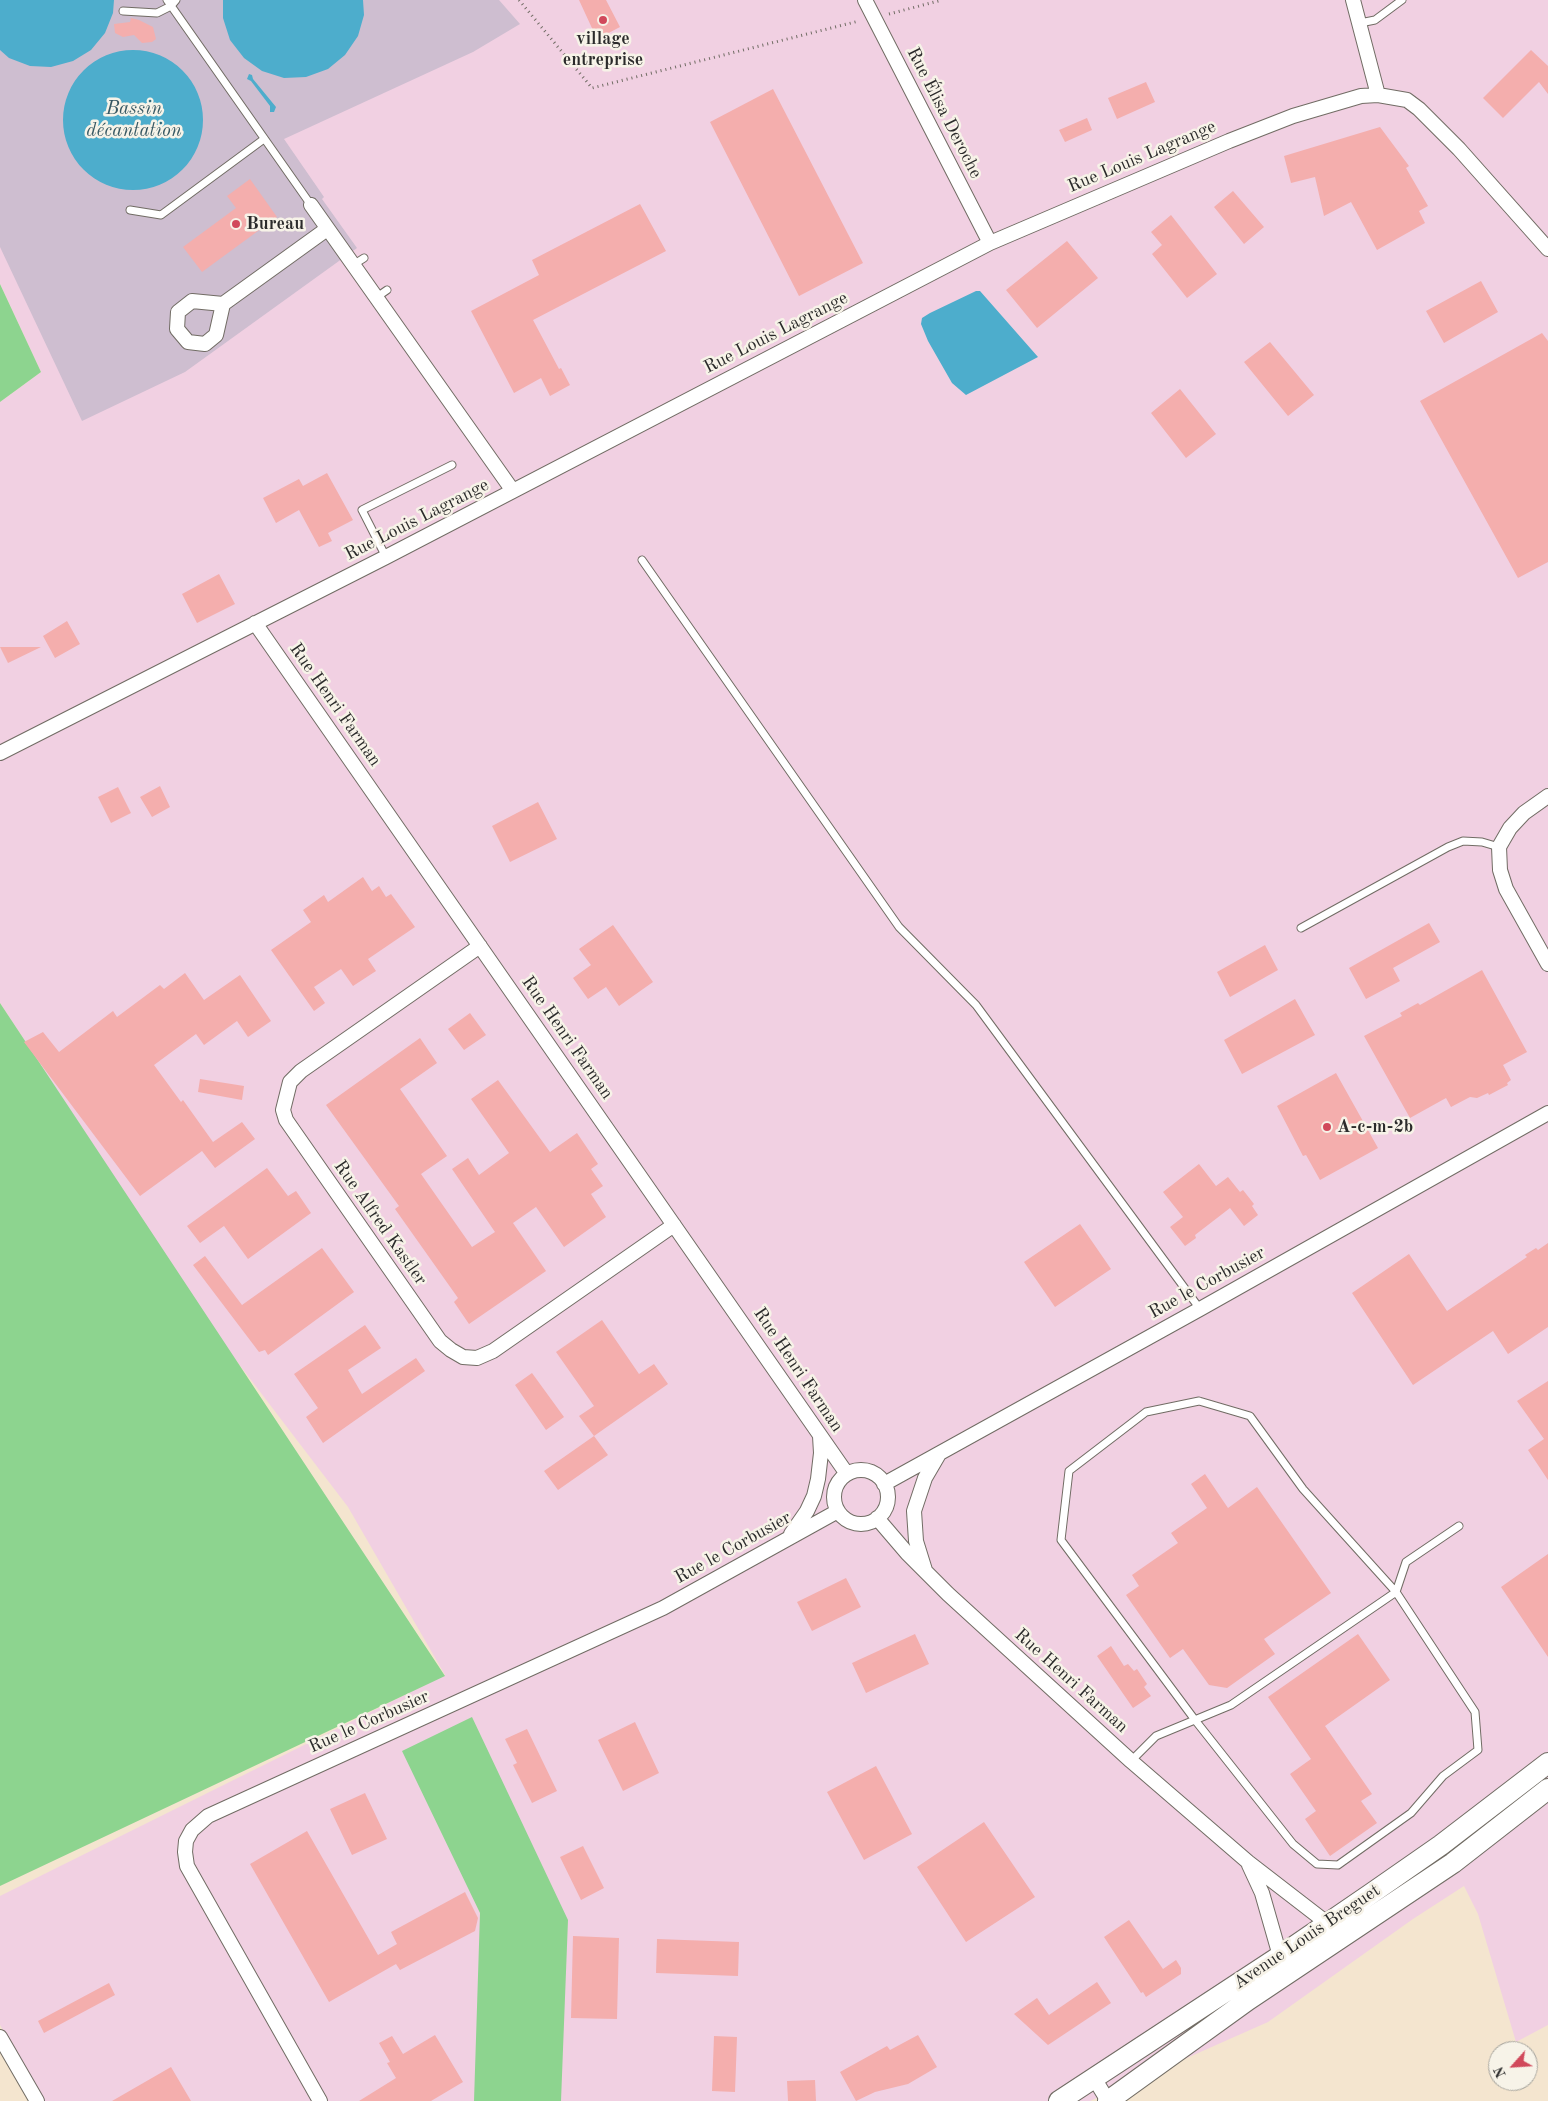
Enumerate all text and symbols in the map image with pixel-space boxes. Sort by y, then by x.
marker: village entreprise [597,14,609,26]
place label: village entreprise [563,28,643,70]
street label: Rue Élisa Deroche [902,44,986,182]
water label: Bassin décantation [86,98,182,142]
street label: Rue Louis Lagrange [1065,116,1219,198]
place label: Bureau [246,213,304,235]
marker: Bureau [230,218,242,230]
street label: Rue Louis Lagrange [700,287,852,379]
street label: Rue Louis Lagrange [341,474,493,566]
street label: Rue Henri Farman [284,639,386,771]
street label: Rue Henri Farman [516,972,618,1104]
place label: A-c-m-2b [1337,1116,1413,1138]
marker: A-c-m-2b [1321,1121,1333,1133]
street label: Rue Alfred Kastler [329,1156,431,1290]
street label: Rue le Corbusier [1145,1242,1269,1324]
street label: Rue Henri Farman [748,1304,848,1436]
street label: Rue le Corbusier [671,1507,795,1589]
street label: Rue Henri Farman [1010,1624,1132,1738]
street label: Rue le Corbusier [305,1686,433,1758]
street label: Avenue Louis Breguet [1229,1880,1385,1994]
north arrow [1488,2041,1538,2091]
text: N [1492,2064,1509,2080]

